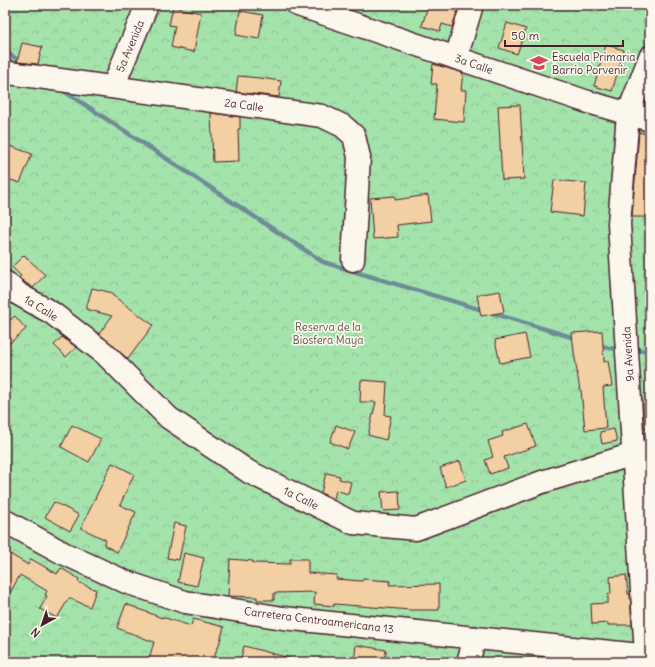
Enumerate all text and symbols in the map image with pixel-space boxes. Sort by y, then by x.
street label: 5a Avenida [113,18,147,74]
scale bar [505,22,623,48]
text: 50 m [511,28,540,43]
place label: Escuela Primaria Barrio Porvenir [552,50,635,77]
street label: 3a Calle [453,51,495,77]
school or university icon: Escuela Primaria Barrio Porvenir [529,53,549,73]
street label: 2a Calle [224,95,264,115]
street label: 1a Calle [21,292,61,324]
park label: Reserva de la Biosfera Maya [293,320,363,347]
street label: 9a Avenida [619,326,637,382]
street label: 1a Calle [281,483,321,513]
street label: Carretera Centroamericana 13 [243,604,395,636]
north arrow [22,605,62,645]
text: N [28,625,43,640]

